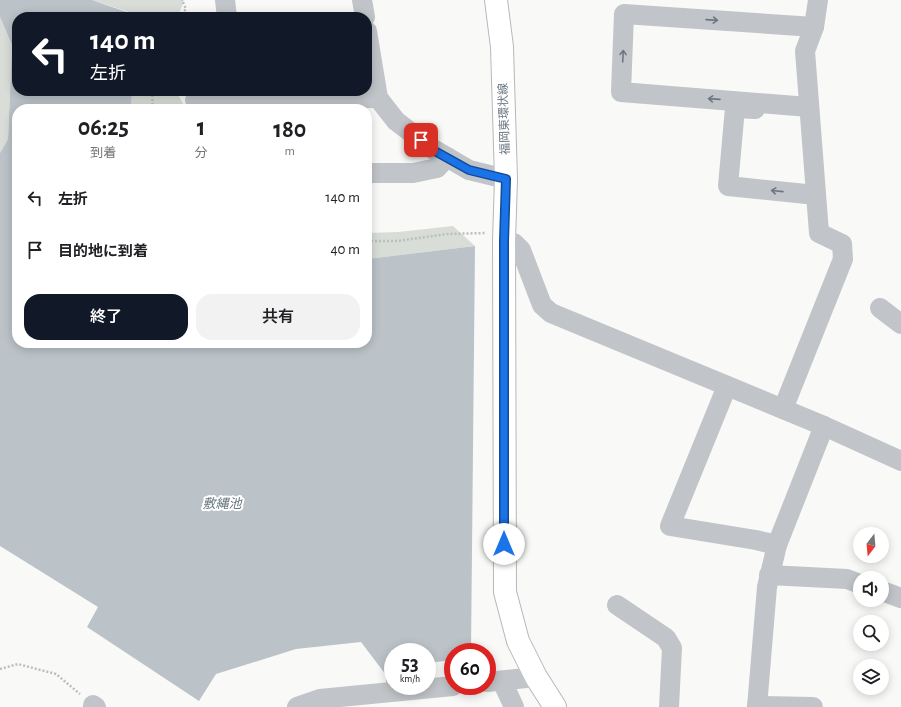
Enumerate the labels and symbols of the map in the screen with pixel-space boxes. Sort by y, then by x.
one-way arrow [705,16,718,24]
one-way arrow [619,50,626,63]
street label: 福岡東環状線 [496,83,511,155]
one-way arrow [708,96,721,103]
pin [404,123,438,157]
one-way arrow [771,187,784,195]
water label: 敷縄池 [202,497,243,511]
position arrow [483,523,525,565]
north arrow [853,527,889,563]
speed limit sign: 60 [444,643,496,695]

